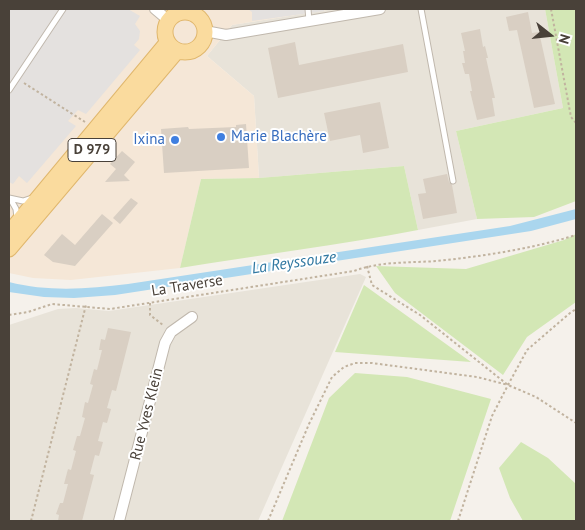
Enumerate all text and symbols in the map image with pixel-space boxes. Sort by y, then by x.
north arrow [525,10,575,60]
text: N [555,32,574,46]
place label: Marie Blachère [231,128,327,146]
place label: Ixina [133,131,165,149]
marker: Marie Blachère [215,131,227,143]
marker: Ixina [169,134,181,146]
road number: D 979 [68,138,116,162]
water label: La Reyssouze [251,248,337,278]
street label: La Traverse [150,271,224,301]
street label: Rue Yves Klein [127,366,167,462]

